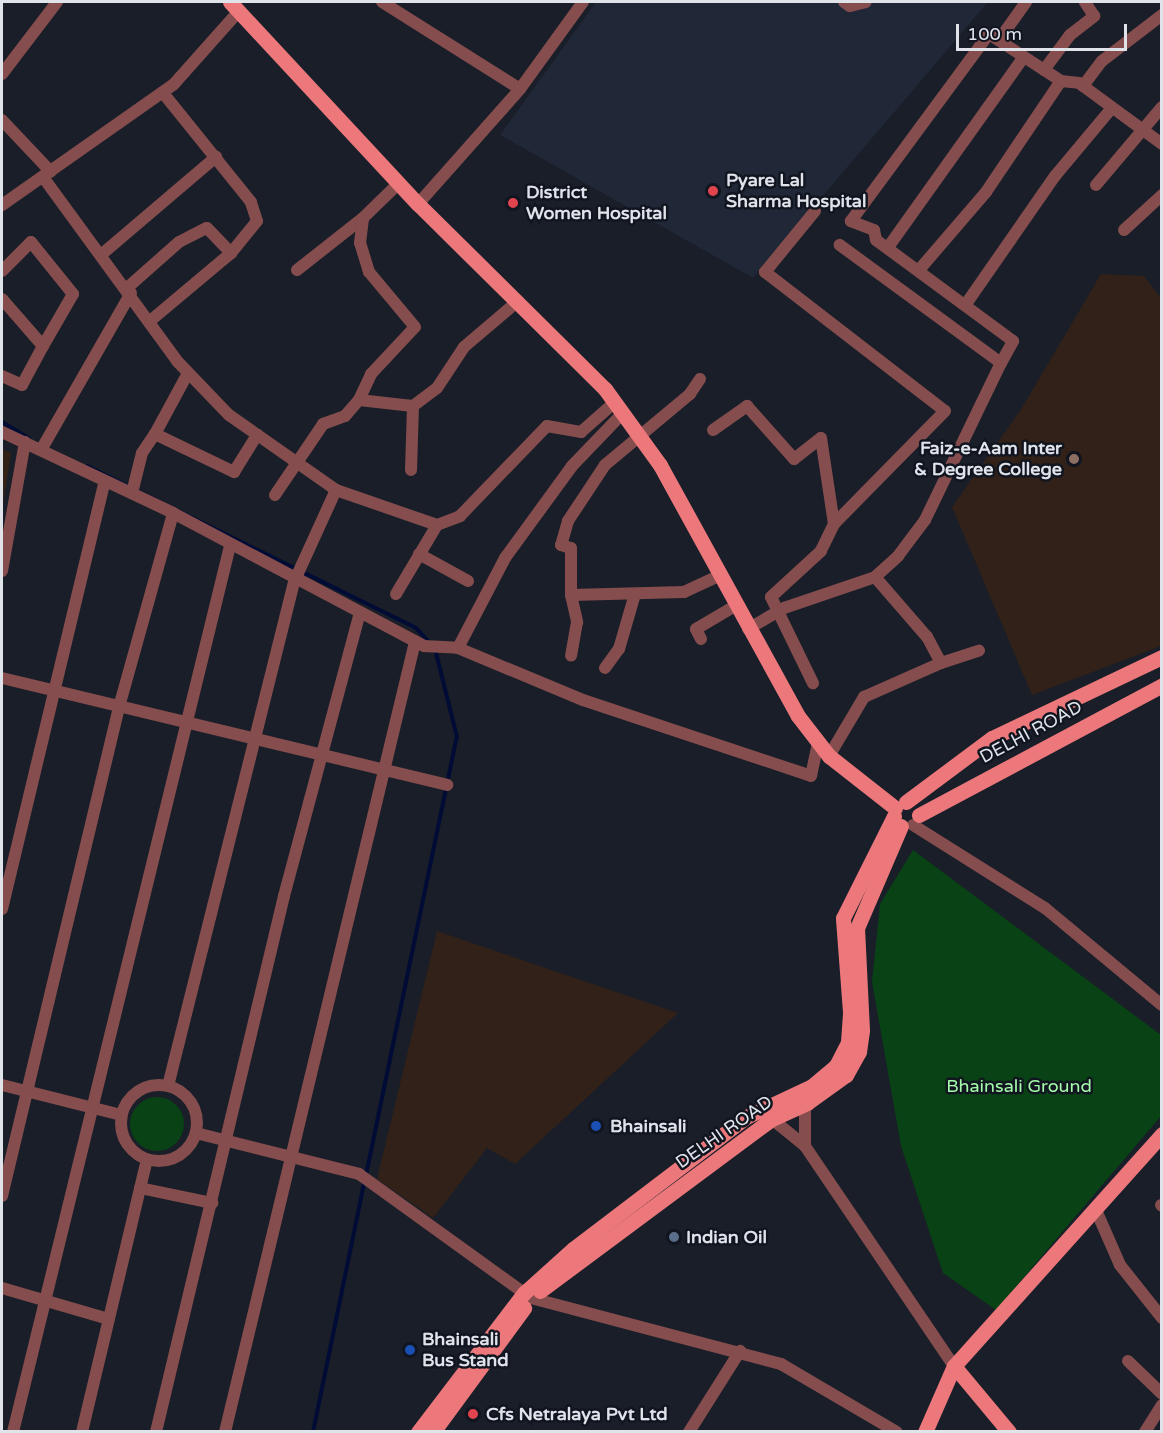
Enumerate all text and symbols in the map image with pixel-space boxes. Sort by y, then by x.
scale bar [959,12,1130,50]
text: 100 m [967,23,1022,45]
place label: Pyare Lal Sharma Hospital [726,170,866,213]
place label: District Women Hospital [526,182,667,224]
marker: Pyare Lal Sharma Hospital [704,182,722,200]
marker: District Women Hospital [504,194,522,212]
place label: Faiz-e-Aam Inter & Degree College [914,438,1062,480]
marker: Faiz-e-Aam Inter & Degree College [1067,452,1081,466]
street label: DELHI ROAD [976,696,1086,768]
park label: Bhainsali Ground [946,1075,1092,1097]
street label: DELHI ROAD [672,1091,776,1173]
place label: Bhainsali [610,1115,687,1137]
marker: Bhainsali [587,1117,605,1135]
place label: Indian Oil [686,1226,767,1248]
marker: Indian Oil [667,1230,681,1244]
place label: Bhainsali Bus Stand [422,1329,509,1372]
marker: Bhainsali Bus Stand [403,1343,417,1357]
place label: Cfs Netralaya Pvt Ltd [486,1403,668,1425]
marker: Cfs Netralaya Pvt Ltd [464,1405,482,1423]

